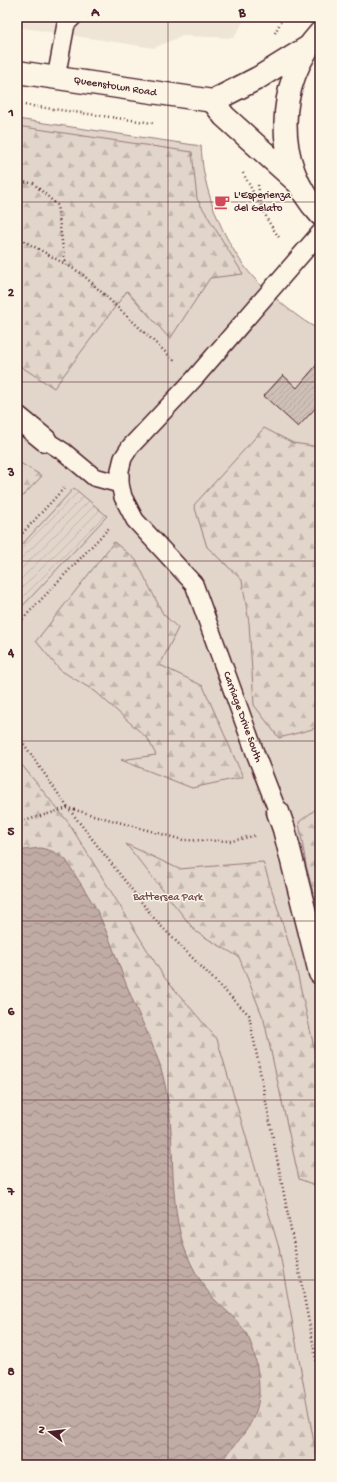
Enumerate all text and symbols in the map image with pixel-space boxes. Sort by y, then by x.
text: A [90,6,100,21]
text: B [238,6,247,21]
street label: Queenstown Road [73,75,159,100]
text: 1 [7,106,14,121]
place label: L'Esperienza del Gelato [234,190,292,215]
cafe icon: L'Esperienza del Gelato [213,193,231,211]
text: 2 [8,286,15,301]
text: 3 [7,466,15,481]
text: 4 [7,646,15,661]
street label: Carriage Drive South [220,670,264,764]
text: 5 [8,825,15,840]
park label: Battersea Park [132,892,204,904]
text: 6 [8,1005,15,1020]
text: 7 [7,1185,16,1200]
text: 8 [7,1365,15,1380]
north arrow [30,1412,70,1452]
text: N [36,1425,49,1435]

